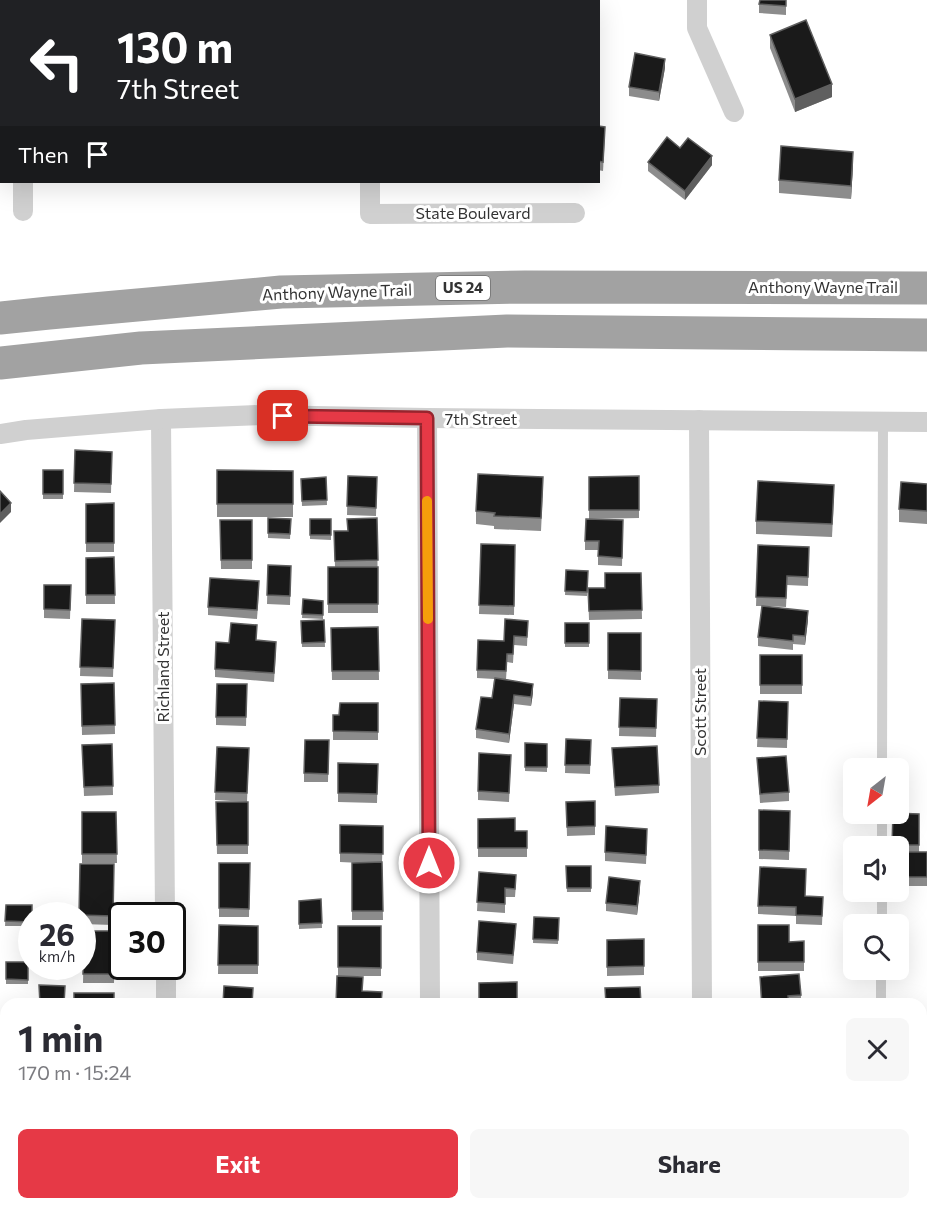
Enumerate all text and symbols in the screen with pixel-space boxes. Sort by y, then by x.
text: 130 m [117,20,233,72]
icon: left [18,24,96,102]
text: 7th Street [117,72,239,105]
icon: arrive [81,138,114,171]
text: Then [18,141,69,168]
street label: State Boulevard [416,203,531,222]
road number: US 24 [436,276,490,300]
street label: Anthony Wayne Trail [748,277,898,296]
street label: Anthony Wayne Trail [262,279,412,304]
pin [257,390,308,441]
icon: arrive [266,399,299,432]
street label: 7th Street [445,409,518,428]
street label: Richland Street [153,611,172,723]
street label: Scott Street [690,667,709,756]
north arrow [843,758,909,824]
map controls [843,758,909,980]
position arrow [397,831,461,895]
button: sound [843,836,909,902]
speed limit sign: 30 [108,902,186,980]
button: search [843,914,909,980]
text: 26 [39,915,75,952]
text: km/h [39,947,75,965]
text: 1 min [18,1015,103,1059]
button: close [846,1018,909,1081]
text: 170 m · 15:24 [18,1060,131,1084]
button: Exit [18,1129,458,1198]
button: Share [470,1129,909,1198]

